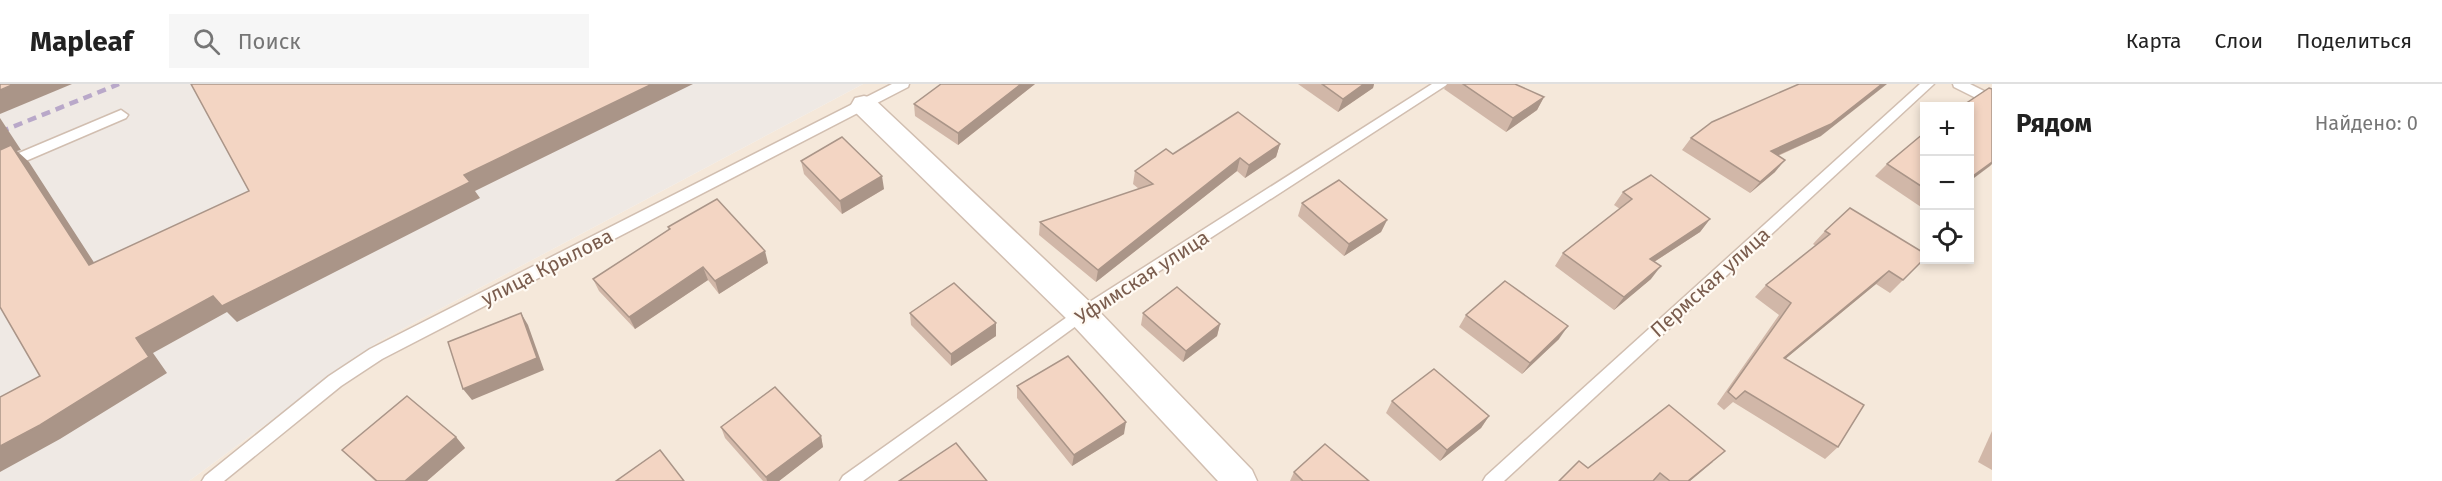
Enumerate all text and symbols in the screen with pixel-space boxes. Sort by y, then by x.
search box [169,14,589,68]
text: Mapleaf [30,25,133,58]
icon: search [190,25,223,58]
text: Поиск [238,28,301,55]
text: Карта [2126,28,2182,54]
text: Слои [2215,28,2263,54]
text: Поделиться [2296,28,2412,54]
map controls [1920,102,1974,264]
button: + [1920,102,1974,156]
text: Рядом [2016,108,2092,139]
text: Найдено: 0 [2315,111,2418,135]
button: − [1920,156,1974,210]
button: locate [1920,210,1974,264]
street label: Пермская улица [1645,222,1775,342]
street label: улица Крылова [477,224,617,310]
street label: Уфимская улица [1071,225,1213,329]

